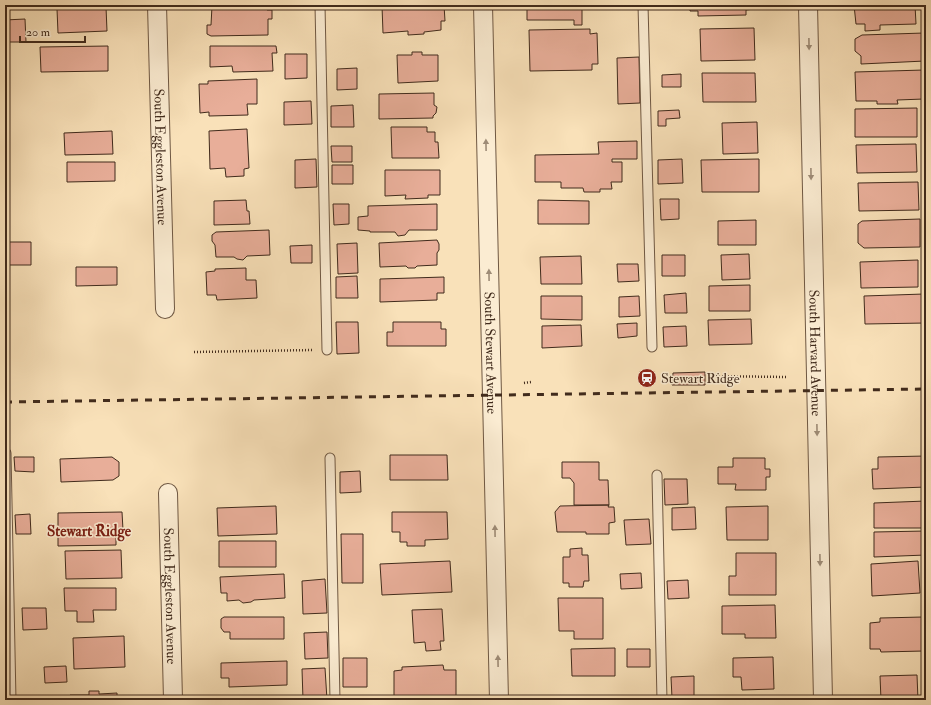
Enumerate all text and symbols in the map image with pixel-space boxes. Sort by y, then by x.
scale bar [20,18,85,44]
text: 20 m [26,25,51,40]
one-way arrow [806,38,812,51]
street label: South Eggleston Avenue [150,88,171,226]
one-way arrow [483,138,489,151]
one-way arrow [808,168,815,180]
one-way arrow [486,268,492,281]
street label: South Harvard Avenue [805,289,825,417]
street label: South Stewart Avenue [481,292,500,414]
station icon: Stewart Ridge [636,367,658,389]
place label: Stewart Ridge [661,370,740,387]
one-way arrow [814,424,820,437]
district label: Stewart Ridge [47,522,132,542]
one-way arrow [492,524,498,537]
street label: South Eggleston Avenue [160,527,180,665]
one-way arrow [816,554,823,566]
one-way arrow [495,654,501,667]

